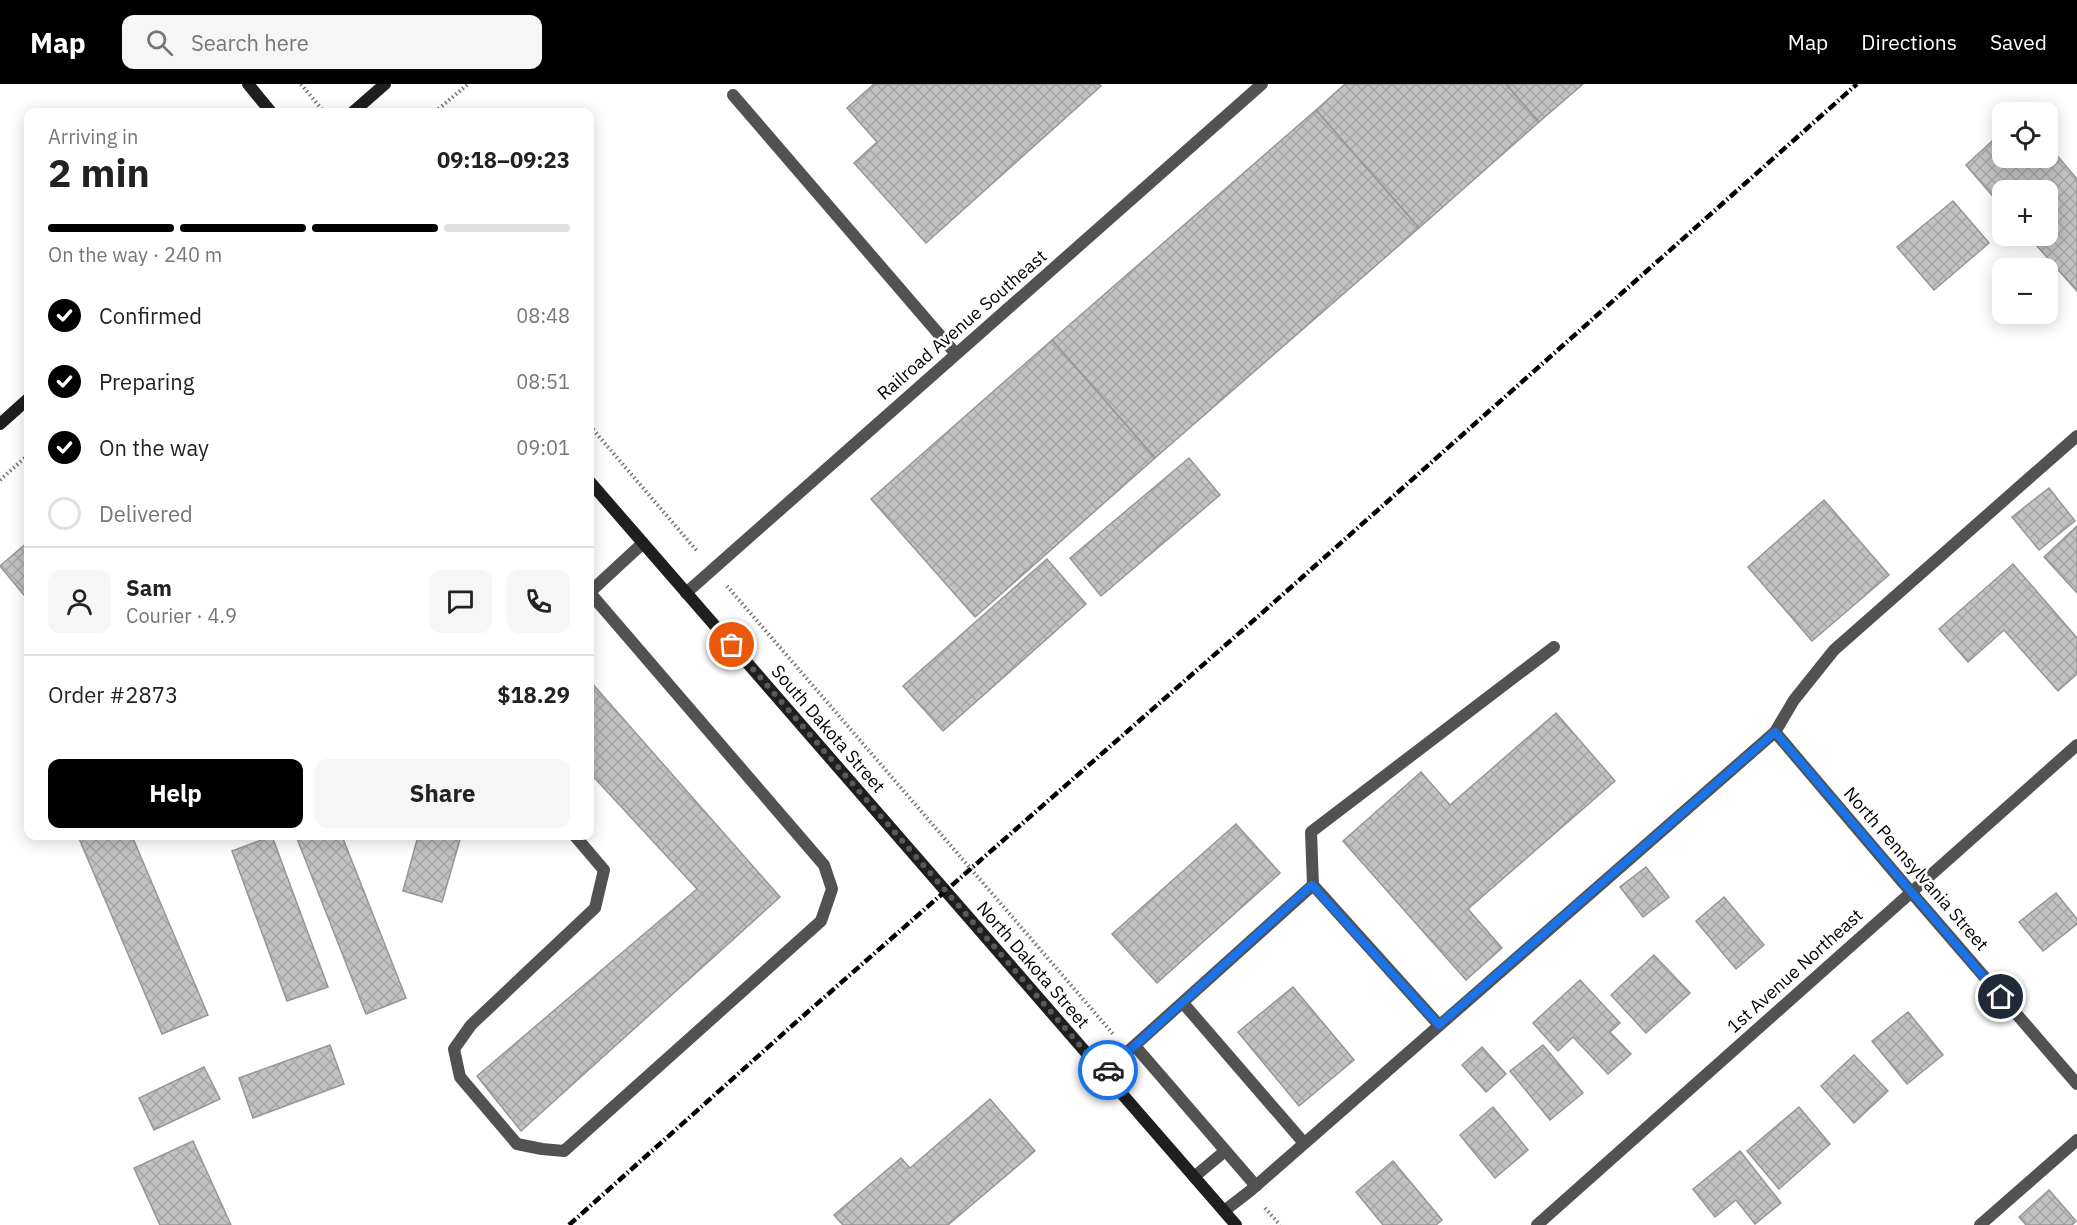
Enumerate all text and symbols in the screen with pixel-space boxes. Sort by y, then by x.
search box [122,15,542,69]
text: Map [30,24,86,61]
icon: search [143,26,176,59]
text: Search here [191,28,309,57]
text: Map [1788,28,1828,56]
text: Directions [1861,28,1957,56]
text: Saved [1990,28,2047,56]
map controls [1992,102,2058,324]
button: locate [1992,102,2058,168]
text: Arriving in [48,123,138,150]
text: 09:18–09:23 [437,145,570,174]
text: 2 min [48,147,150,198]
button: + [1992,180,2058,246]
text: On the way · 240 m [48,241,222,268]
street label: Railroad Avenue Southeast [872,245,1051,405]
button: − [1992,258,2058,324]
icon: check [48,299,81,332]
text: Confirmed [99,301,202,330]
text: 08:48 [516,302,570,329]
icon: check [48,365,81,398]
text: Preparing [99,367,194,396]
text: 08:51 [516,368,570,395]
icon: check [48,431,81,464]
text: On the way [99,433,209,462]
text: 09:01 [516,434,570,461]
text: Delivered [99,499,193,528]
button: person [48,570,111,633]
button: chat [429,570,492,633]
button: phone [507,570,570,633]
text: Sam [126,573,172,602]
text: Courier · 4.9 [126,602,237,629]
pin [706,619,757,670]
icon: bag [715,628,748,661]
street label: South Dakota Street [767,660,890,797]
text: Order #2873 [48,680,178,709]
text: $18.29 [497,680,570,709]
button: Help [48,759,303,828]
button: Share [315,759,570,828]
street label: North Pennsylvania Street [1839,782,1994,955]
street label: North Dakota Street [972,896,1095,1033]
street label: 1st Avenue Northeast [1722,904,1867,1038]
pin [1975,971,2026,1022]
icon: home [1984,980,2017,1013]
courier [1078,1040,1138,1100]
icon: car [1092,1054,1125,1087]

